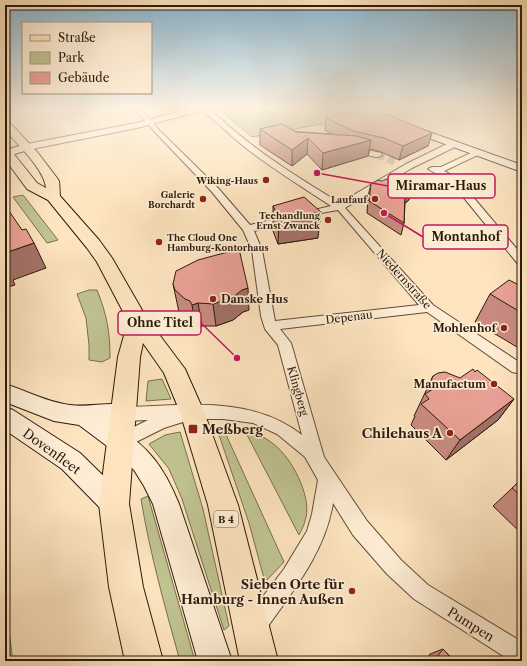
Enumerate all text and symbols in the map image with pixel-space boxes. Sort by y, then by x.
legend [22,22,152,94]
text: Straße [58,30,96,45]
text: Park [58,50,85,65]
text: Gebäude [58,70,110,85]
callout: Miramar-Haus [388,174,495,198]
place label: Wiking-Haus [195,175,258,186]
marker: Wiking-Haus [261,175,271,185]
text: Miramar-Haus [396,178,487,193]
place label: Galerie Borchardt [148,189,196,210]
marker: Galerie Borchardt [198,194,208,204]
place label: Laufauf [331,194,368,205]
marker: Laufauf [370,194,380,204]
place label: Teehandlung Ernst Zwanck [256,210,321,231]
marker: Teehandlung Ernst Zwanck [323,215,333,225]
callout: Montanhof [423,225,508,249]
text: Montanhof [431,229,503,244]
place label: The Cloud One Hamburg-Kontorhaus [167,232,269,253]
marker: The Cloud One Hamburg-Kontorhaus [154,237,164,247]
street label: Niedernstraße [373,246,435,312]
place label: Danske Hus [221,292,288,306]
marker: Danske Hus [208,294,218,304]
street label: Depenau [325,307,374,327]
callout: Ohne Titel [118,311,201,335]
text: Ohne Titel [127,315,193,330]
place label: Mohlenhof [433,321,497,335]
marker: Mohlenhof [499,323,509,333]
street label: Klingberg [284,365,312,418]
place label: Manufactum [414,377,486,391]
marker: Manufactum [489,379,499,389]
place label: Meßberg [202,421,264,437]
marker: Meßberg [187,423,199,435]
street label: Dovenfleet [20,425,84,478]
place label: Chilehaus A [362,425,443,441]
marker: Chilehaus A [445,428,455,438]
road number: B 4 [214,511,238,527]
place label: Sieben Orte für Hamburg - Innen Außen [181,576,345,607]
marker: Sieben Orte für Hamburg - Innen Außen [347,586,357,596]
street label: Pumpen [445,603,497,645]

